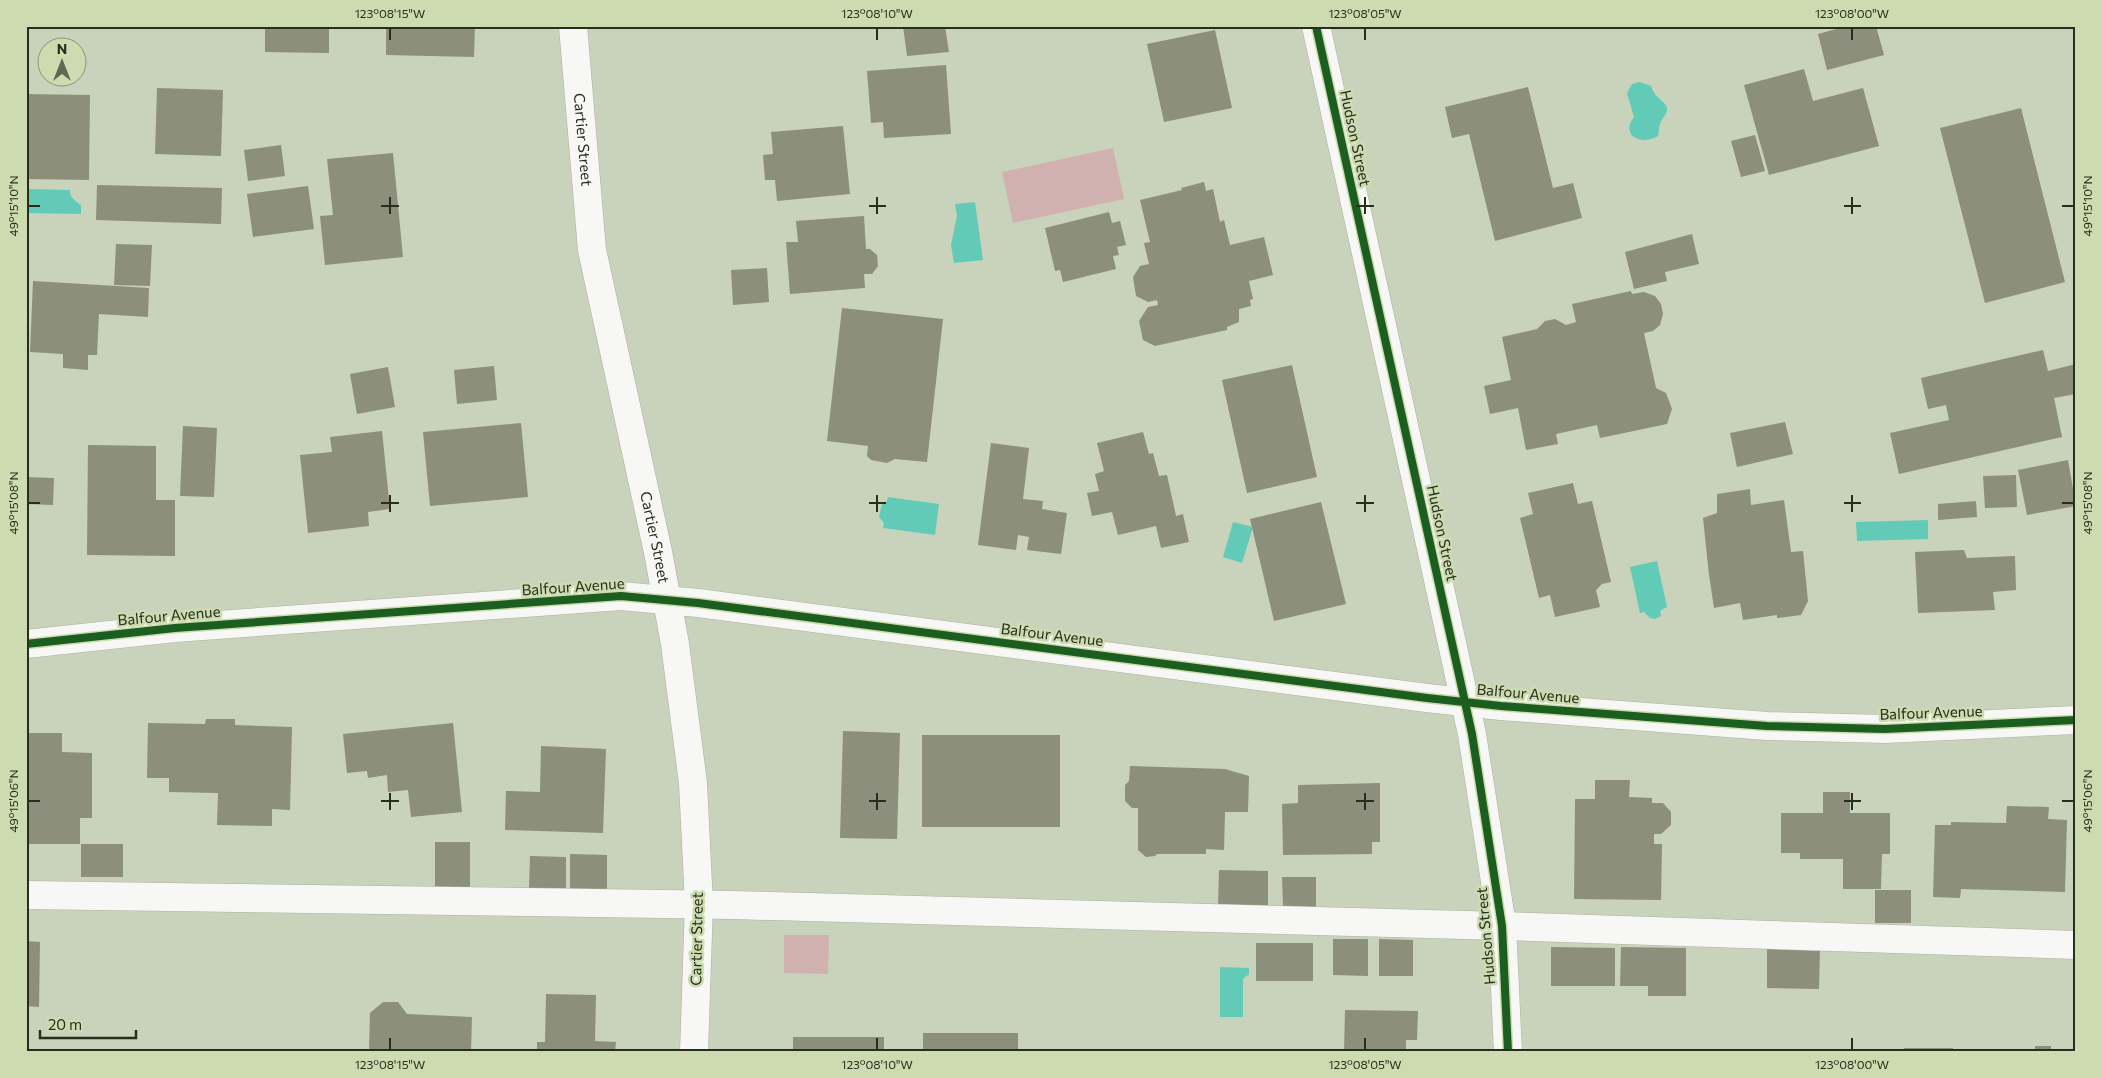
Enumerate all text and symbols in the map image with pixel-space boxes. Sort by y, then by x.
text: 123°08'15"W [355,6,425,20]
text: 123°08'10"W [841,6,913,20]
text: 123°08'05"W [1328,6,1402,20]
text: 123°08'00"W [1815,6,1889,20]
north arrow [38,38,88,88]
text: N [57,40,67,57]
street label: Hudson Street [1337,88,1375,188]
street label: Cartier Street [571,92,597,187]
text: 49°15'10"N [6,175,20,237]
text: 49°15'10"N [2080,175,2094,237]
text: 49°15'08"N [6,471,20,535]
text: 49°15'08"N [2080,471,2094,535]
street label: Hudson Street [1424,483,1462,583]
street label: Cartier Street [637,490,674,585]
street label: Balfour Avenue [521,573,625,599]
street label: Balfour Avenue [117,602,221,628]
street label: Balfour Avenue [1000,619,1104,649]
street label: Balfour Avenue [1476,680,1580,706]
street label: Balfour Avenue [1879,701,1983,723]
text: 49°15'06"N [6,769,20,833]
text: 49°15'06"N [2080,769,2094,833]
street label: Hudson Street [1472,887,1498,986]
street label: Cartier Street [686,892,706,986]
scale bar [40,1008,136,1040]
text: 20 m [48,1015,82,1033]
text: 123°08'15"W [355,1057,425,1071]
text: 123°08'10"W [841,1057,913,1071]
text: 123°08'05"W [1328,1057,1402,1071]
text: 123°08'00"W [1815,1057,1889,1071]

